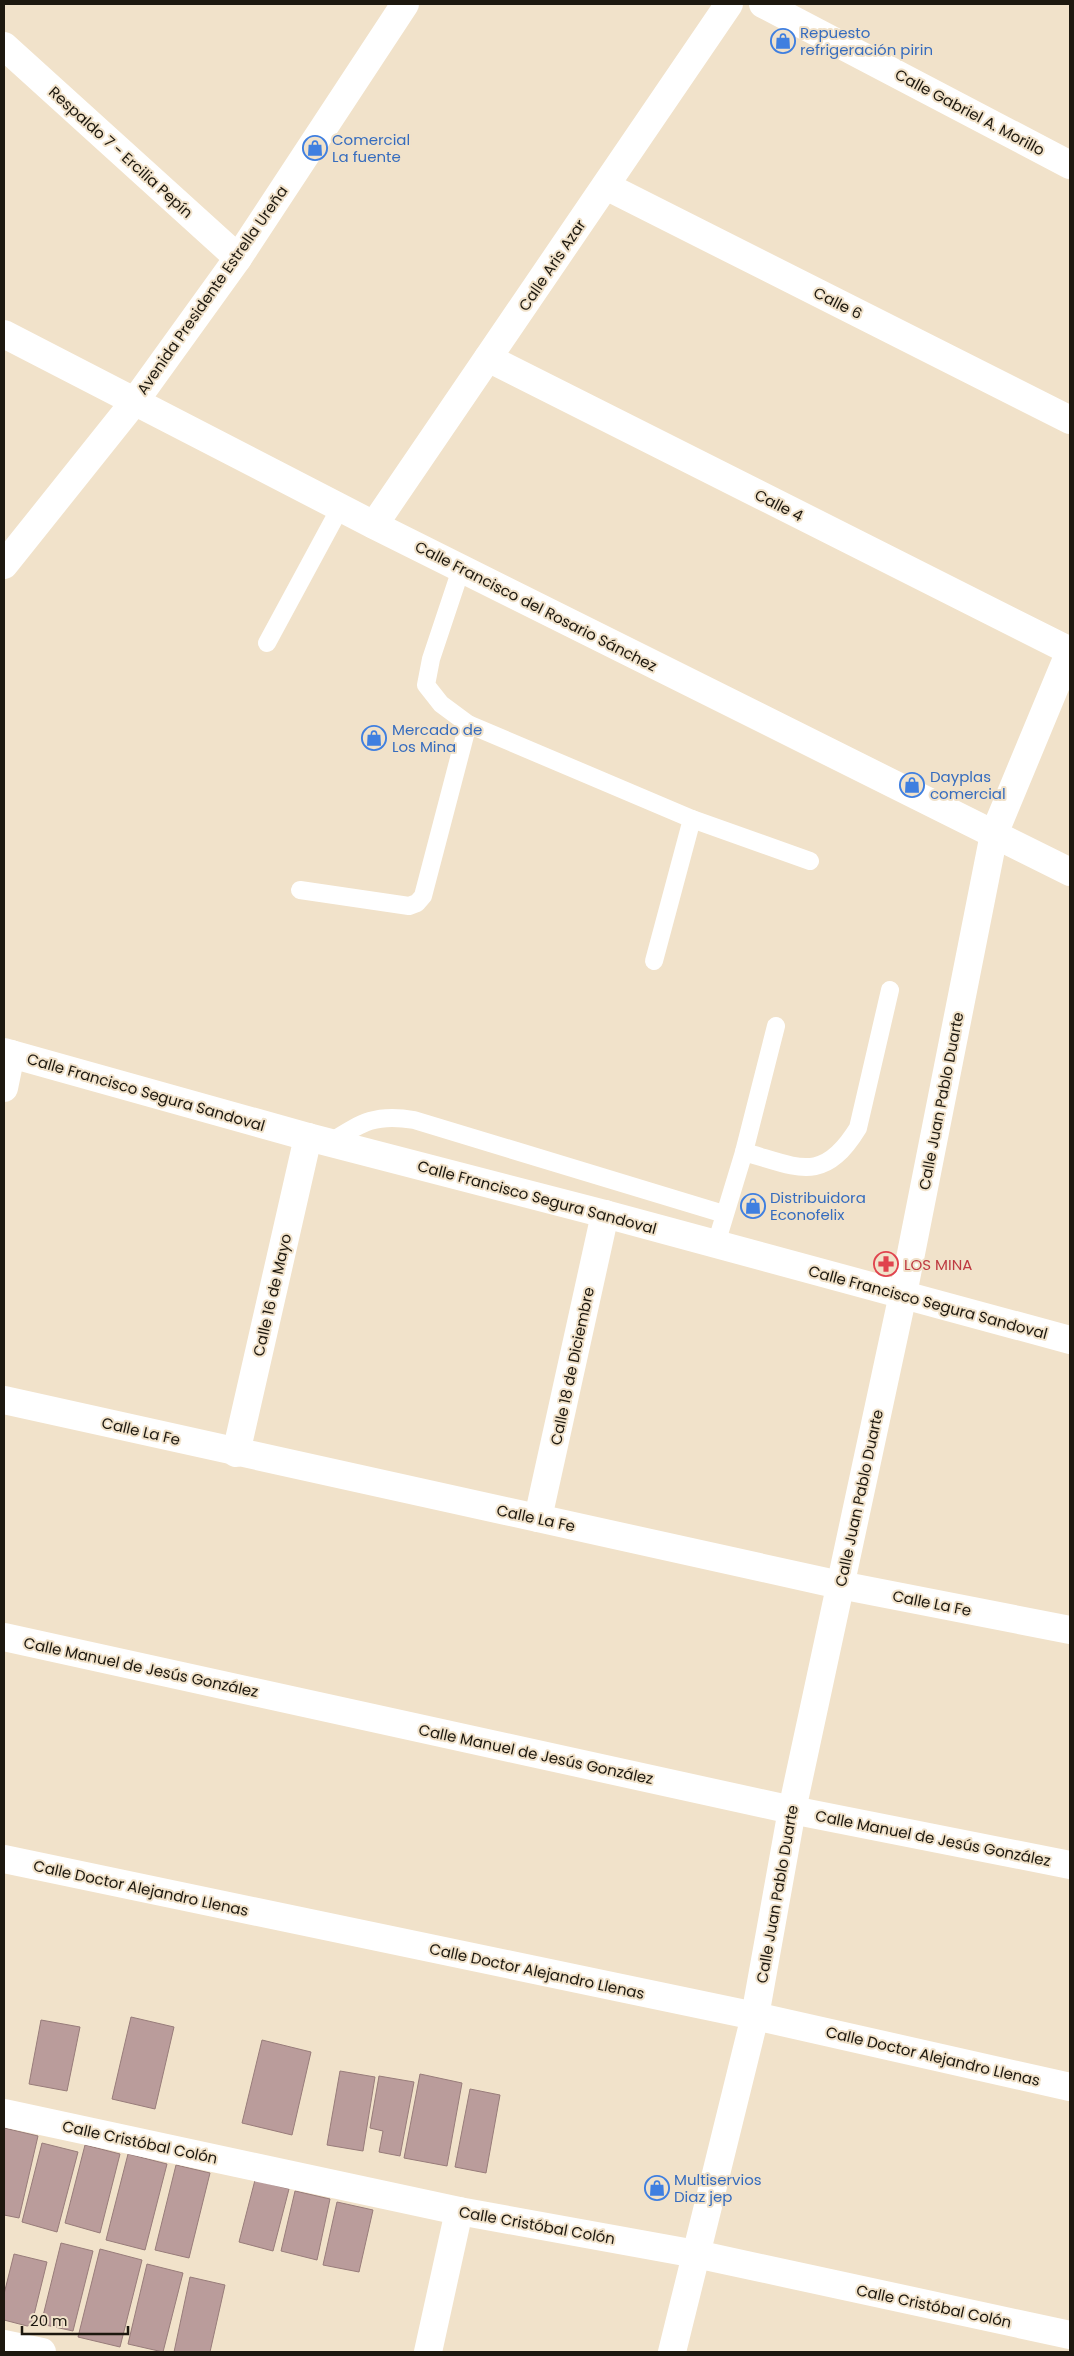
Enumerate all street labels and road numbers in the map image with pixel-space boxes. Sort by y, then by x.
street label: Calle Gabriel A. Morillo [891,64,1049,160]
street label: Respaldo 7 - Ercilia Pepín [44,81,198,223]
street label: Avenida Presidente Estrella Ureña [132,181,292,399]
street label: Calle Aris Azar [514,215,591,315]
street label: Calle 6 [810,282,866,324]
street label: Calle 4 [751,484,807,526]
street label: Calle Francisco del Rosario Sánchez [412,536,661,676]
street label: Calle Juan Pablo Duarte [913,1010,969,1192]
street label: Calle Francisco Segura Sandoval [25,1048,267,1136]
street label: Calle Francisco Segura Sandoval [415,1155,659,1239]
street label: Calle 16 de Mayo [248,1232,296,1358]
street label: Calle Francisco Segura Sandoval [806,1260,1050,1344]
street label: Calle 18 de Diciembre [545,1285,599,1447]
street label: Calle Juan Pablo Duarte [830,1407,888,1589]
street label: Calle La Fe [100,1412,182,1450]
street label: Calle La Fe [495,1499,577,1537]
street label: Calle La Fe [891,1585,973,1621]
street label: Calle Manuel de Jesús González [22,1632,260,1702]
street label: Calle Manuel de Jesús González [417,1719,655,1789]
street label: Calle Juan Pablo Duarte [751,1803,803,1985]
street label: Calle Manuel de Jesús González [814,1805,1053,1871]
street label: Calle Doctor Alejandro Llenas [32,1855,251,1921]
street label: Calle Doctor Alejandro Llenas [428,1938,647,2004]
street label: Calle Doctor Alejandro Llenas [824,2021,1042,2091]
street label: Calle Cristóbal Colón [60,2115,220,2169]
street label: Calle Cristóbal Colón [457,2201,617,2249]
street label: Calle Cristóbal Colón [854,2279,1014,2333]

